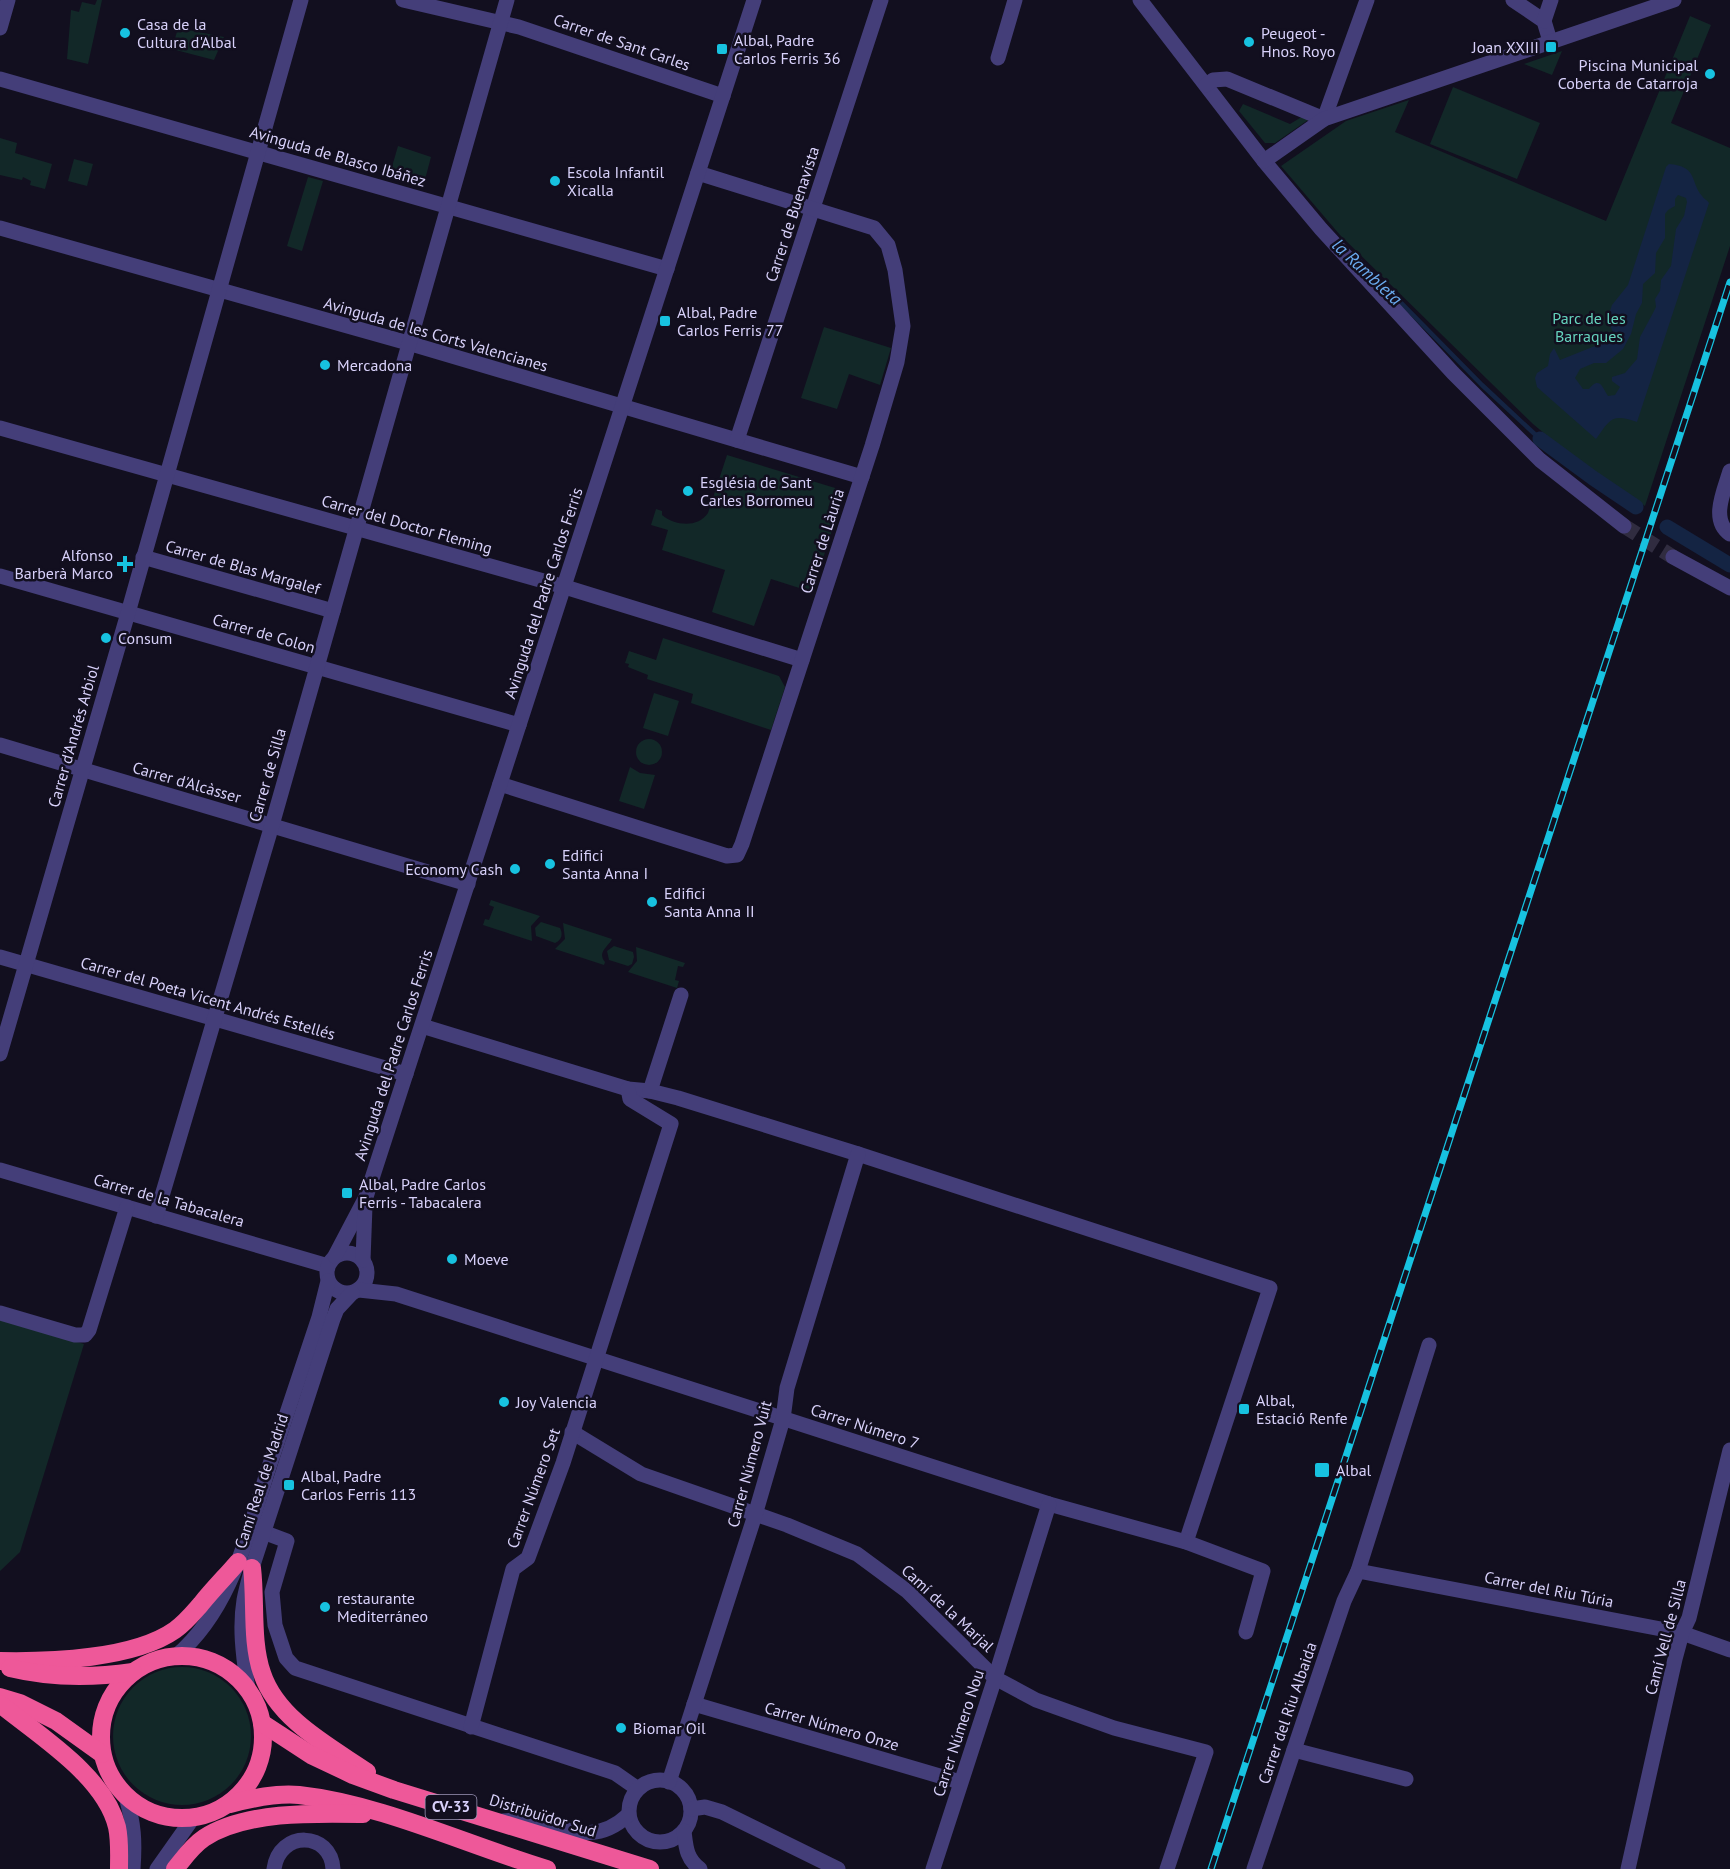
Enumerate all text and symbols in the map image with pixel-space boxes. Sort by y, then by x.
street label: Carrer de Sant Carles [551,9,693,75]
place label: Casa de la Cultura d'Albal [137,14,237,52]
place label: Peugeot - Hnos. Royo [1261,23,1335,61]
marker: Casa de la Cultura d'Albal [118,26,132,40]
place label: Albal, Padre Carlos Ferris 36 [734,30,841,68]
marker: Peugeot - Hnos. Royo [1242,35,1256,49]
place label: Joan XXIII [1471,37,1539,57]
marker: Joan XXIII [1544,40,1558,54]
marker: Albal, Padre Carlos Ferris 36 [715,42,729,56]
place label: Piscina Municipal Coberta de Catarroja [1558,55,1698,93]
marker: Piscina Municipal Coberta de Catarroja [1703,67,1717,81]
street label: Avinguda de Blasco Ibáñez [248,121,428,191]
street label: Carrer de Buenavista [761,144,823,284]
place label: Escola Infantil Xicalla [567,162,665,200]
marker: Escola Infantil Xicalla [548,174,562,188]
water label: la Rambleta [1328,233,1407,310]
street label: Avinguda de les Corts Valencianes [322,292,551,376]
place label: Albal, Padre Carlos Ferris 77 [677,302,784,340]
park label: Parc de les Barraques [1552,308,1626,346]
marker: Albal, Padre Carlos Ferris 77 [658,314,672,328]
place label: Mercadona [337,355,412,375]
marker: Mercadona [318,358,332,372]
place label: Església de Sant Carles Borromeu [700,472,813,510]
marker: Església de Sant Carles Borromeu [681,484,695,498]
street label: Avinguda del Padre Carlos Ferris [499,485,587,701]
street label: Carrer de Làuria [796,486,848,596]
street label: Carrer del Doctor Fleming [319,490,495,558]
street label: Carrer de Blas Margalef [163,535,323,599]
place label: Alfonso Barberà Marco [14,545,113,583]
marker: Alfonso Barberà Marco [118,557,132,571]
street label: Carrer de Colon [210,609,318,657]
place label: Consum [118,628,172,648]
marker: Consum [99,631,113,645]
street label: Carrer d'Andrés Arbiol [43,662,103,810]
street label: Carrer de Silla [244,726,290,824]
street label: Carrer d'Alcàsser [130,757,244,807]
place label: Edifici Santa Anna I [562,845,648,883]
marker: Edifici Santa Anna I [543,857,557,871]
place label: Economy Cash [405,859,503,879]
marker: Economy Cash [508,862,522,876]
place label: Edifici Santa Anna II [664,883,755,921]
marker: Edifici Santa Anna II [645,895,659,909]
street label: Avinguda del Padre Carlos Ferris [349,947,437,1163]
street label: Carrer del Poeta Vicent Andrés Estellés [78,952,338,1044]
street label: Carrer de la Tabacalera [91,1169,247,1231]
place label: Albal, Padre Carlos Ferris - Tabacalera [359,1174,486,1212]
marker: Albal, Padre Carlos Ferris - Tabacalera [340,1186,354,1200]
place label: Moeve [464,1249,509,1269]
marker: Moeve [445,1252,459,1266]
place label: Albal, Estació Renfe [1256,1390,1348,1428]
place label: Joy Valencia [515,1392,597,1412]
marker: Joy Valencia [497,1395,511,1409]
street label: Carrer Número Vuit [722,1398,776,1530]
street label: Carrer Número 7 [808,1399,922,1453]
marker: Albal, Estació Renfe [1237,1402,1251,1416]
street label: Camí Real de Madrid [230,1411,292,1551]
street label: Carrer Número Set [502,1425,564,1551]
place label: Albal [1336,1460,1372,1480]
marker: Albal [1313,1461,1331,1479]
place label: Albal, Padre Carlos Ferris 113 [301,1466,416,1504]
marker: Albal, Padre Carlos Ferris 113 [282,1478,296,1492]
street label: Camí de la Marjal [898,1560,999,1656]
street label: Carrer del Riu Túria [1483,1567,1615,1611]
street label: Camí Vell de Silla [1640,1577,1690,1697]
place label: restaurante Mediterráneo [337,1588,428,1626]
marker: restaurante Mediterráneo [318,1600,332,1614]
street label: Carrer del Riu Albaida [1253,1639,1321,1787]
street label: Carrer Número Nou [928,1667,988,1799]
street label: Carrer Número Onze [762,1697,902,1755]
place label: Biomar Oil [633,1718,706,1738]
marker: Biomar Oil [614,1721,628,1735]
street label: Distribuïdor Sud [487,1789,599,1841]
road number: CV-33 [426,1795,476,1819]

